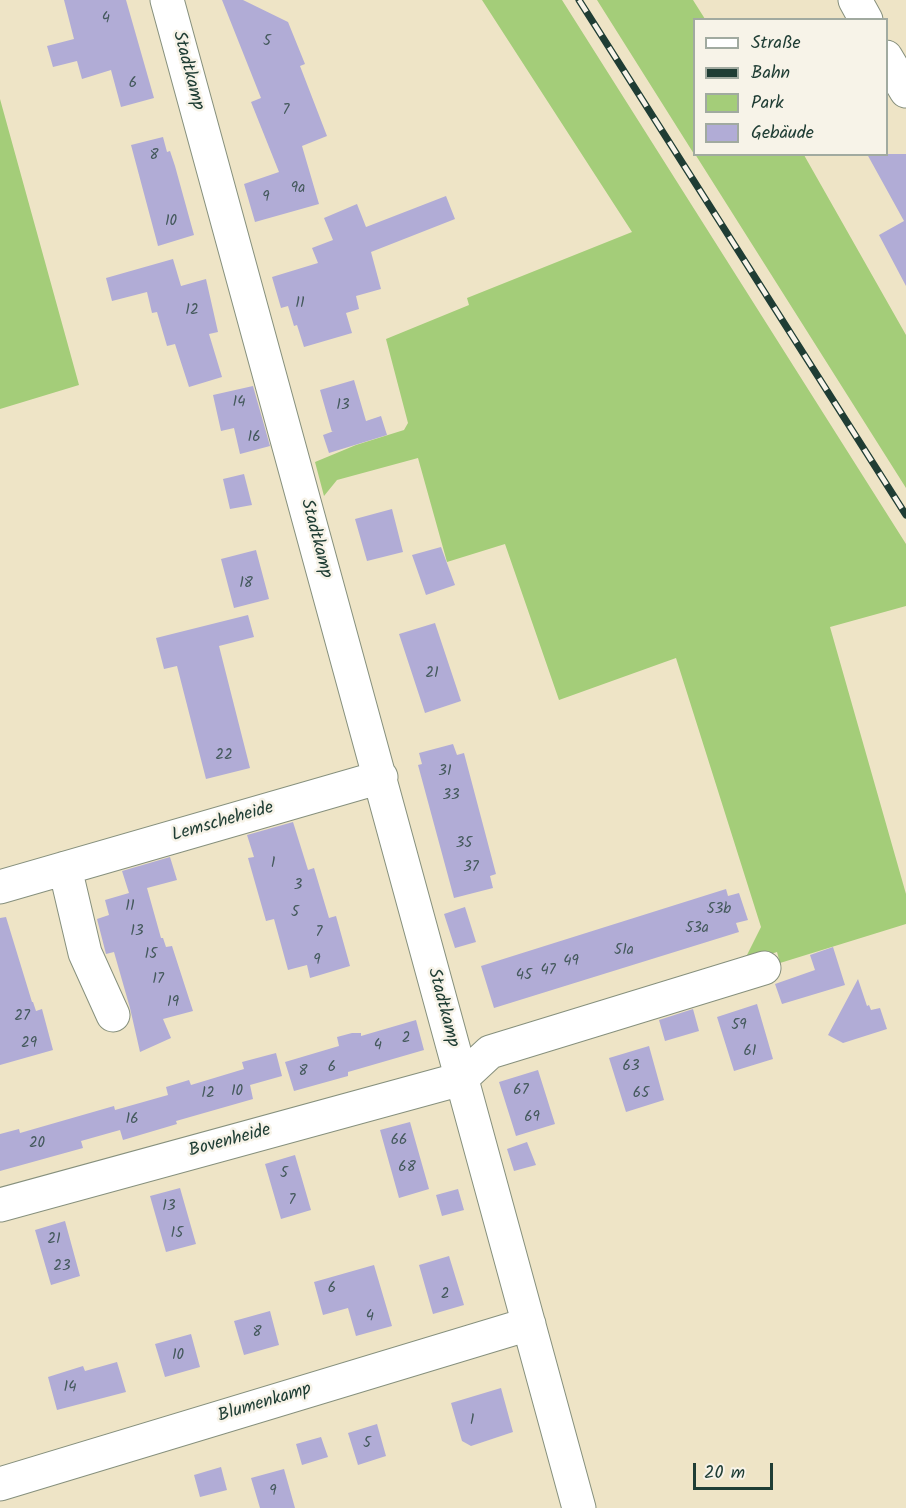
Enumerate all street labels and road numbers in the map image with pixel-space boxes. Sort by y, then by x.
street label: Stadtkamp [166,29,208,113]
street label: Stadtkamp [294,497,336,581]
street label: Lemscheheide [170,798,276,848]
street label: Stadtkamp [421,966,463,1050]
street label: Bovenheide [187,1121,273,1163]
street label: Blumenkamp [216,1380,314,1428]

